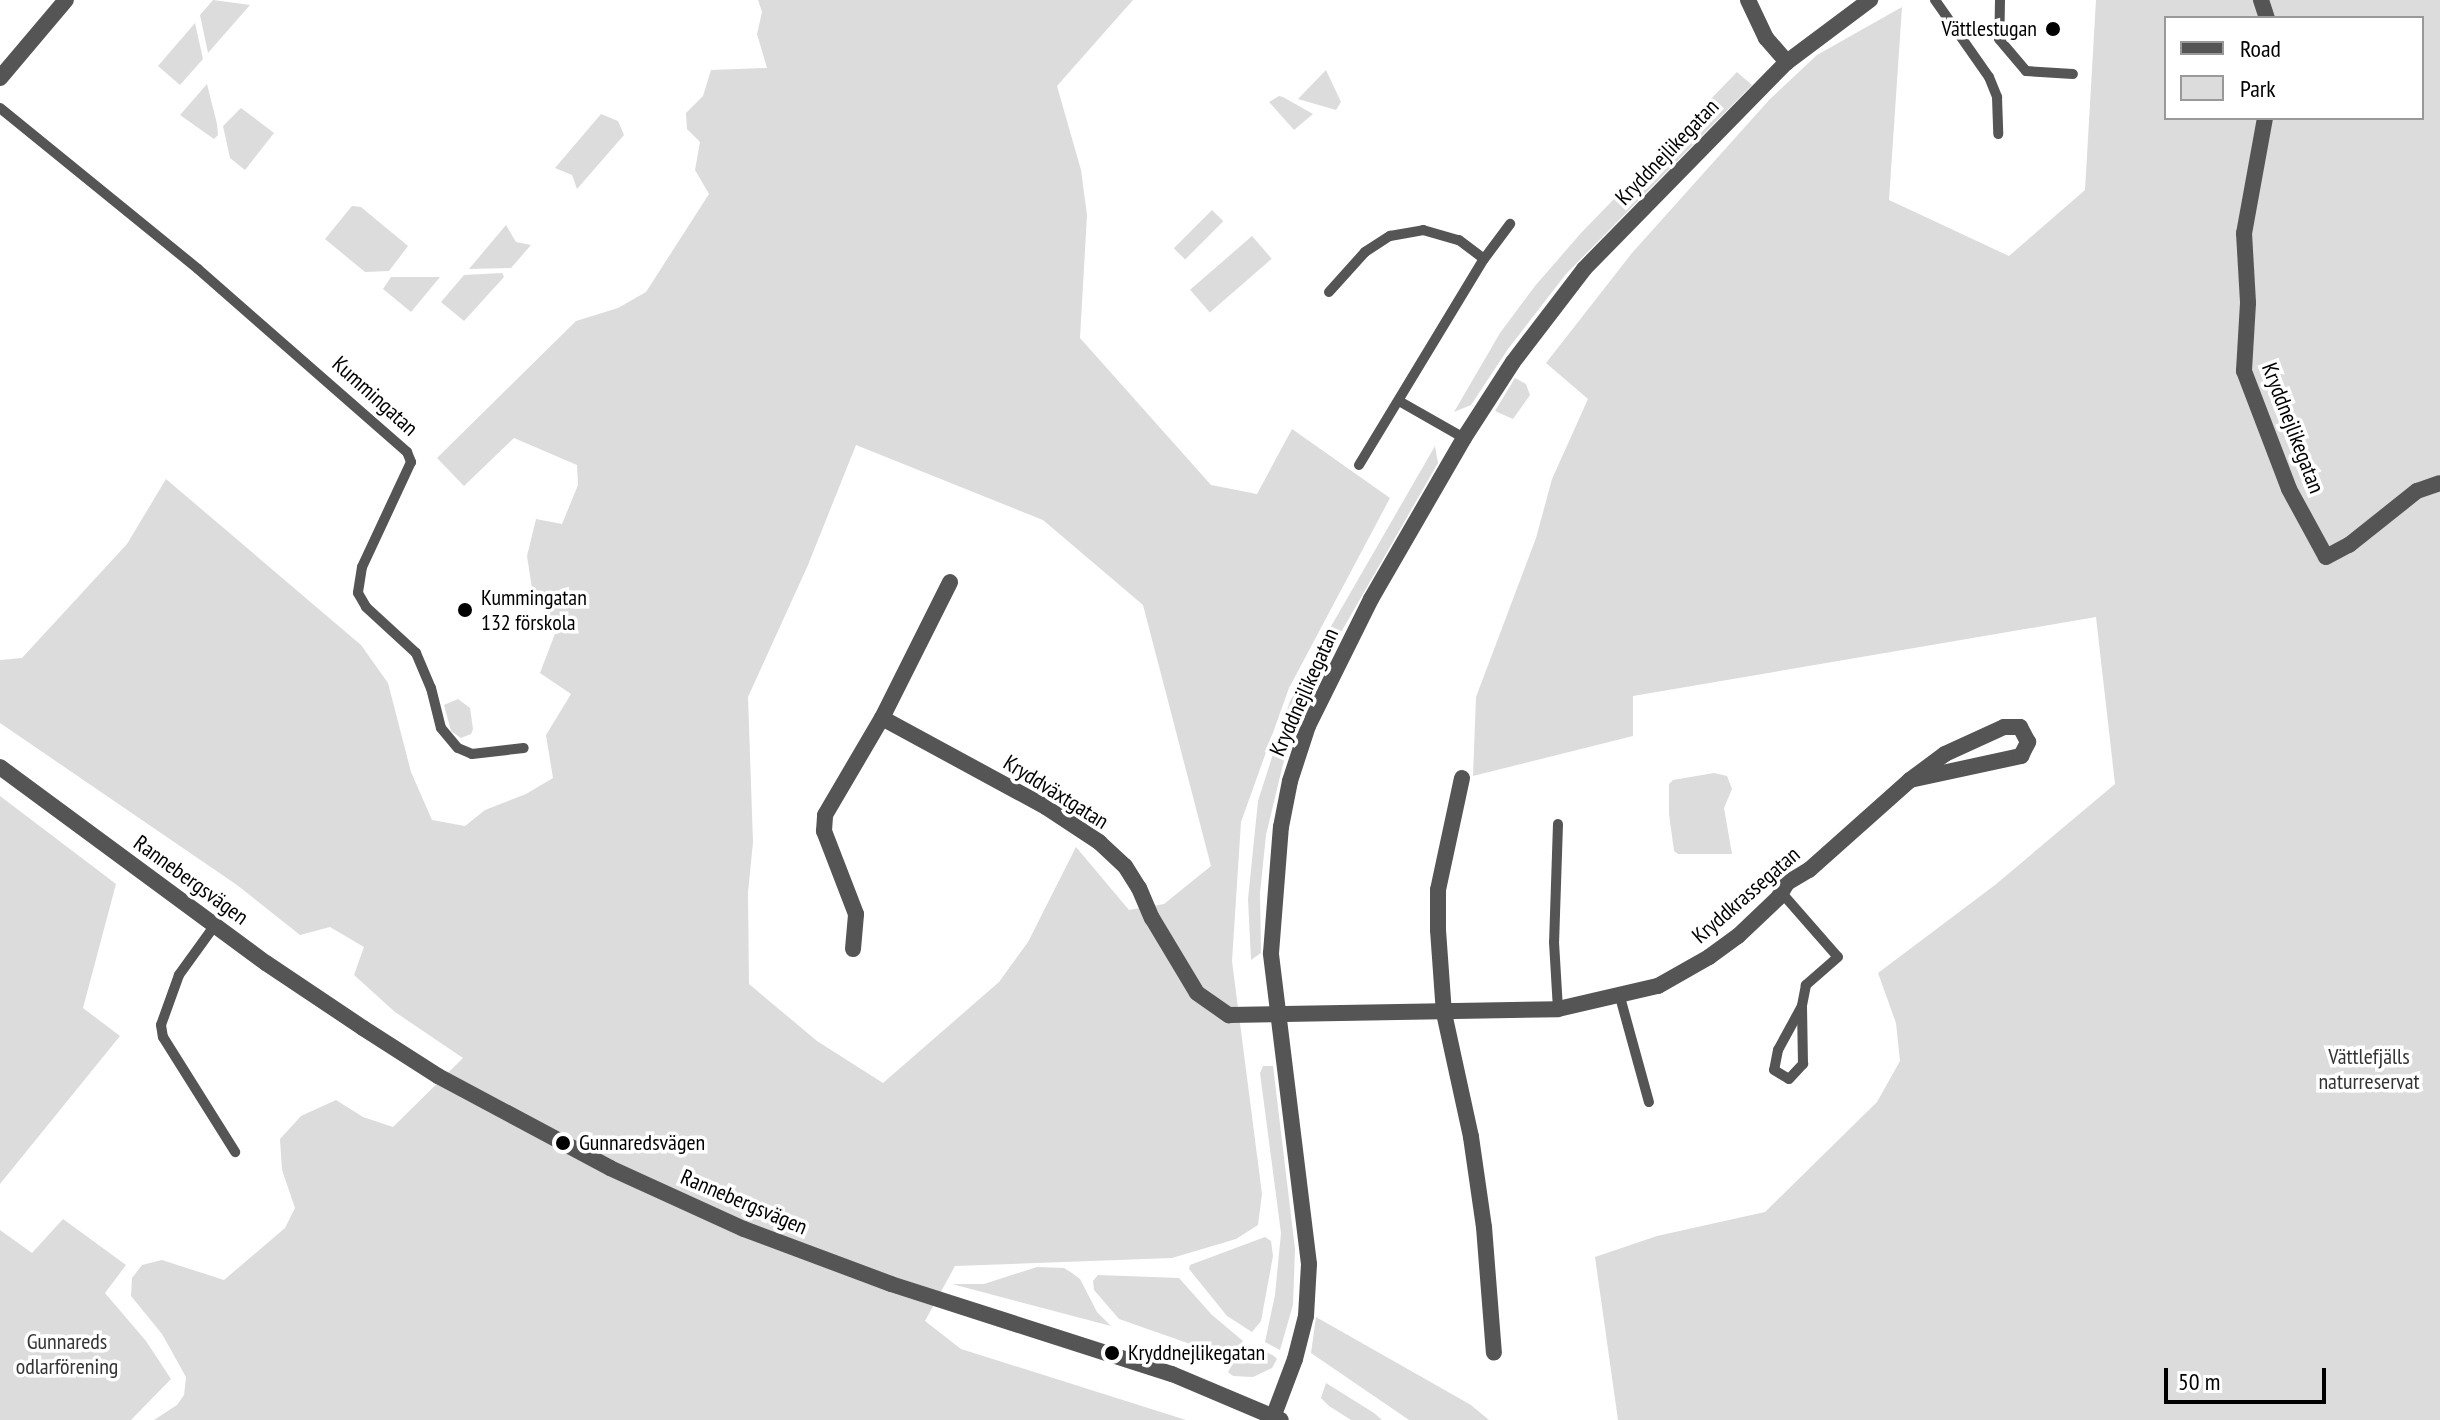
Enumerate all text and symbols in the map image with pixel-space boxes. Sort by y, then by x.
place label: Vättlestugan [1941,16,2037,42]
legend [2164,16,2424,120]
marker: Vättlestugan [2044,20,2062,38]
text: Road [2240,33,2281,64]
text: Park [2240,73,2276,104]
street label: Kryddnejlikegatan [1610,94,1724,210]
street label: Kummingatan [327,351,423,441]
street label: Kryddnejlikegatan [2256,359,2330,497]
place label: Kummingatan 132 förskola [481,584,587,636]
marker: Kummingatan 132 förskola [456,601,474,619]
street label: Kryddnejlikegatan [1264,624,1344,760]
street label: Kryddväxtgatan [999,749,1113,835]
street label: Rannebergsvägen [129,830,253,930]
street label: Kryddkrassegatan [1687,841,1805,949]
park label: Vättlefjälls naturreservat [2318,1043,2420,1094]
place label: Gunnaredsvägen [579,1130,705,1156]
marker: Gunnaredsvägen [554,1134,572,1152]
street label: Rannebergsvägen [677,1163,811,1241]
park label: Gunnareds odlarförening [16,1328,118,1380]
place label: Kryddnejlikegatan [1128,1340,1265,1366]
marker: Kryddnejlikegatan [1103,1344,1121,1362]
scale bar [2168,1352,2330,1402]
text: 50 m [2178,1366,2220,1397]

